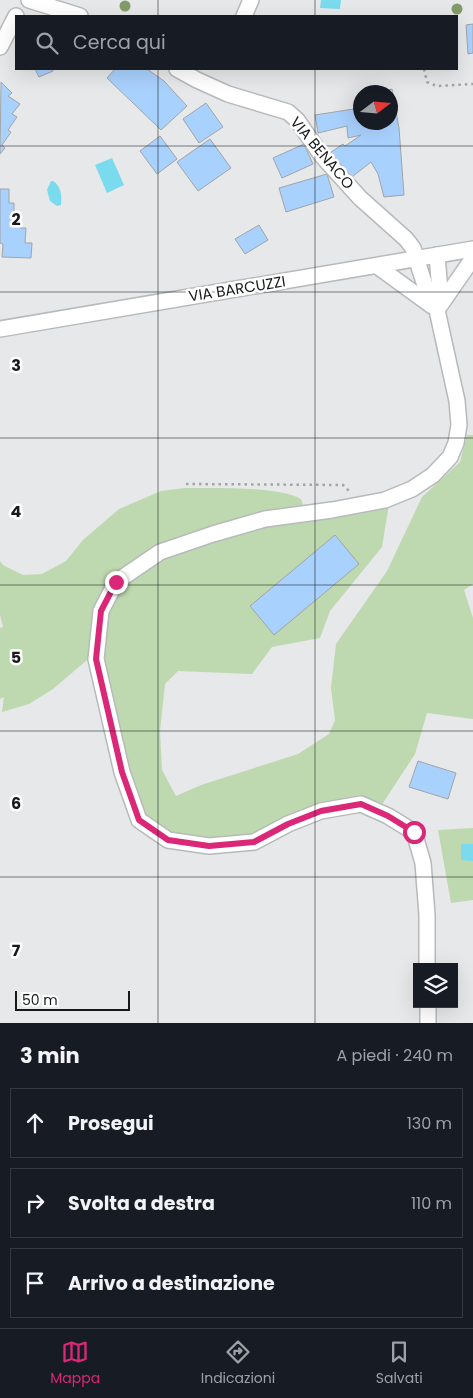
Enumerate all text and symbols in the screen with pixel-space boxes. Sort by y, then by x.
search box [15,15,458,70]
icon: search [33,29,61,57]
text: Cerca qui [73,29,166,56]
north arrow [353,85,398,130]
street label: VIA BENACO [286,112,359,194]
text: 2 [11,208,21,231]
street label: VIA BARCUZZI [187,270,287,307]
text: 3 [11,354,21,377]
text: 4 [11,500,22,523]
route end [105,571,128,594]
text: 5 [11,646,21,669]
text: 6 [11,792,21,815]
route start [403,821,426,844]
text: 7 [12,939,21,962]
map controls [413,963,458,1008]
button: layers [413,963,458,1008]
scale bar [15,988,130,1011]
text: 50 m [22,990,58,1010]
text: 3 min [20,1041,80,1070]
text: A piedi · 240 m [337,1044,453,1067]
icon: ahead [21,1109,49,1137]
text: Prosegui [68,1110,154,1137]
text: 130 m [407,1112,452,1135]
icon: right [21,1189,49,1217]
text: Svolta a destra [68,1190,215,1217]
text: 110 m [411,1192,452,1215]
icon: arrive [21,1269,49,1297]
text: Arrivo a destinazione [68,1270,275,1297]
tab: Mappa [50,1338,100,1389]
tab: Indicazioni [201,1338,275,1389]
tab: Salvati [376,1338,423,1389]

